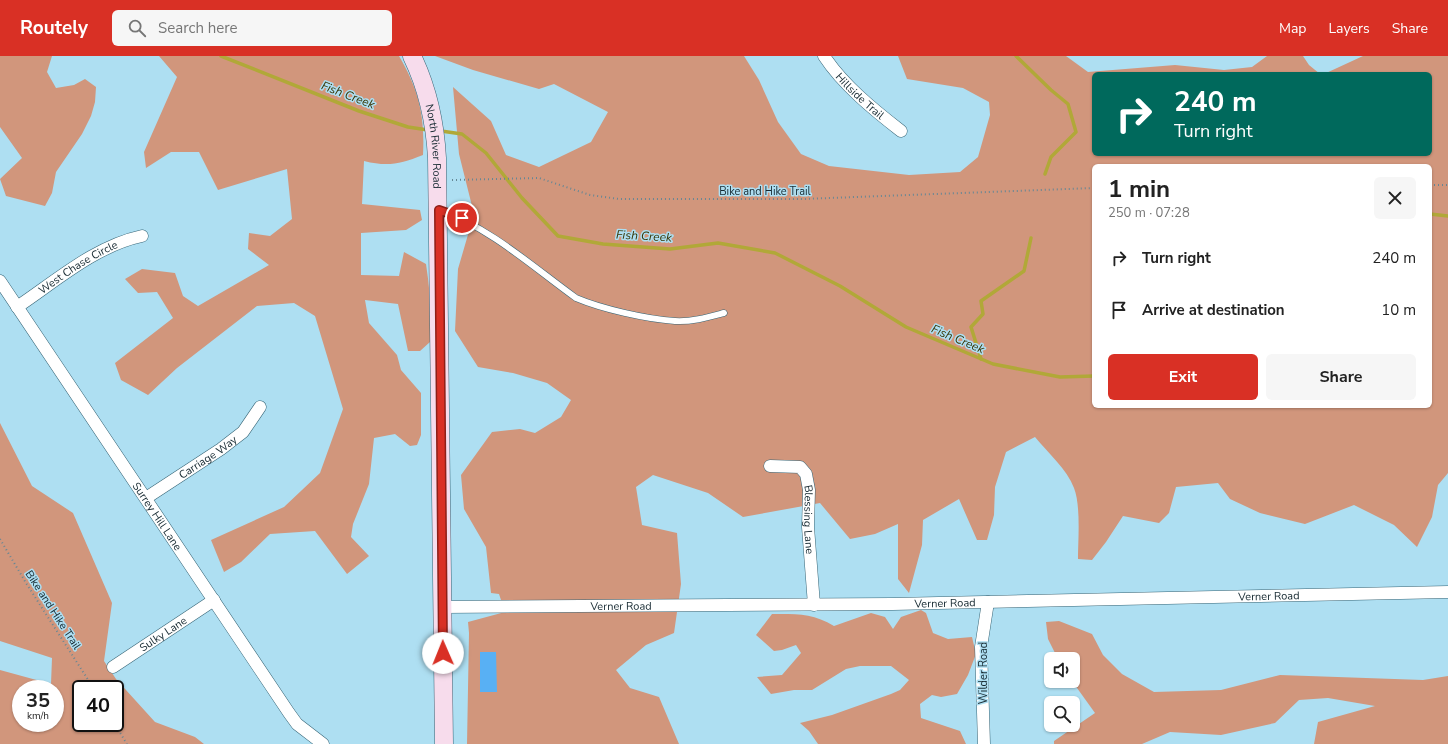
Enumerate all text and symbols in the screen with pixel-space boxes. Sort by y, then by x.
search box [112,10,392,46]
text: Routely [20,15,88,41]
icon: search [126,17,148,39]
text: Search here [158,18,238,38]
text: Map [1279,19,1306,38]
text: Layers [1328,19,1370,38]
text: Share [1392,19,1428,38]
street label: Hillside Trail [832,69,888,123]
water label: Fish Creek [319,77,378,113]
text: 240 m [1174,83,1257,121]
icon: right [1108,88,1160,140]
street label: North River Road [422,103,445,189]
text: Turn right [1174,119,1253,143]
text: 1 min [1108,173,1170,205]
button: close [1374,177,1416,219]
street label: Bike and Hike Trail [719,184,812,199]
pin [445,201,479,235]
text: 250 m · 07:28 [1108,204,1190,222]
icon: arrive [451,207,473,229]
water label: Fish Creek [616,227,673,246]
street label: West Chase Circle [35,237,120,297]
icon: right [1108,247,1130,269]
text: Turn right [1142,248,1211,268]
text: 240 m [1372,248,1416,268]
icon: arrive [1108,299,1130,321]
text: Arrive at destination [1142,300,1285,320]
text: 10 m [1381,300,1416,320]
water label: Fish Creek [929,321,988,358]
button: Exit [1108,354,1258,400]
button: Share [1266,354,1416,400]
street label: Carriage Way [176,432,240,482]
street label: Surrey Hill Lane [129,479,186,553]
street label: Blessing Lane [800,484,818,555]
street label: Bike and Hike Trail [22,567,85,653]
street label: Verner Road [1237,588,1300,604]
street label: Verner Road [913,595,976,611]
street label: Verner Road [589,598,652,614]
street label: Sulky Lane [136,613,190,655]
position arrow [422,632,464,674]
street label: Wilder Road [976,642,991,704]
map controls [1044,652,1080,732]
button: sound [1044,652,1080,688]
speed limit sign: 40 [72,680,124,732]
text: 35 [26,687,50,714]
button: search [1044,696,1080,732]
text: km/h [27,709,49,723]

